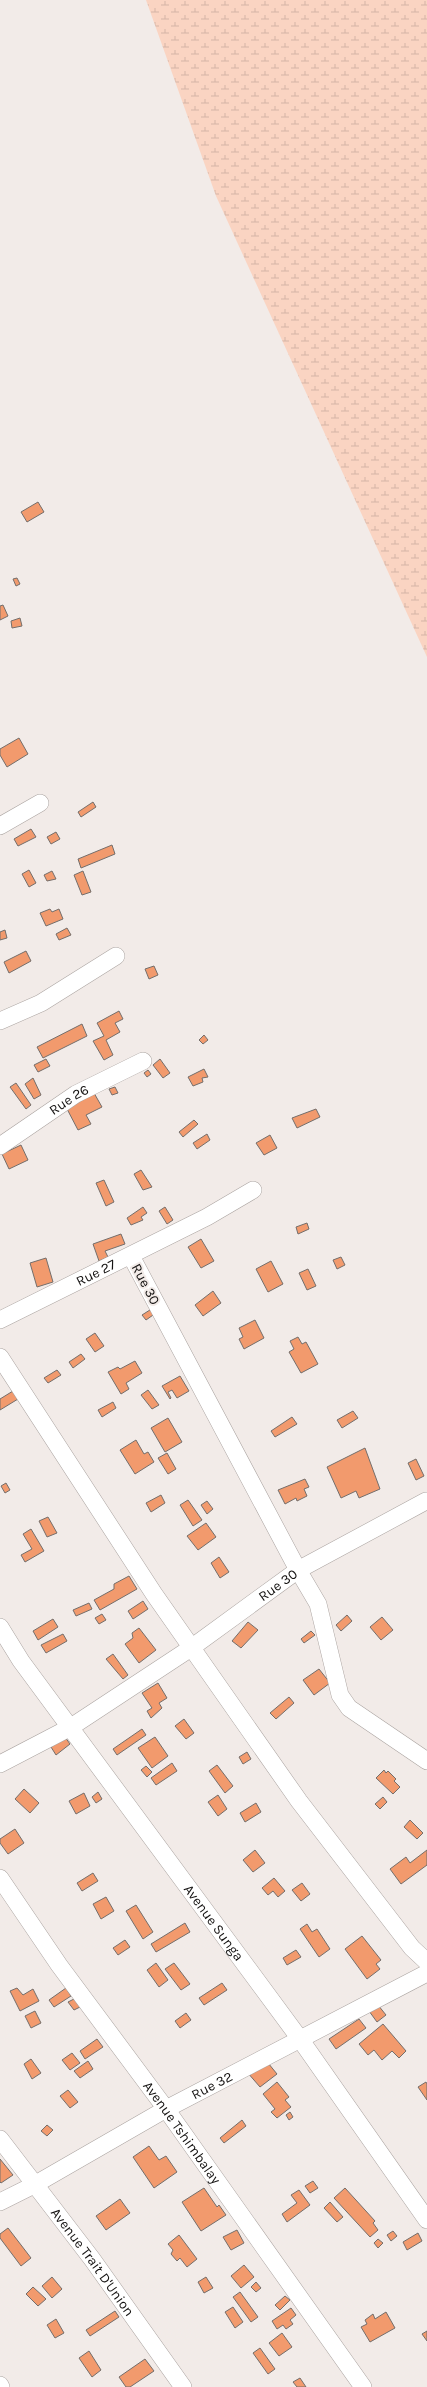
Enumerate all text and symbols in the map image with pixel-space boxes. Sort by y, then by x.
street label: Rue 26 [46,1081,91,1119]
street label: Rue 27 [73,1256,119,1290]
street label: Rue 30 [128,1261,163,1308]
street label: Rue 30 [255,1565,301,1605]
street label: Avenue Sunga [180,1881,247,1964]
street label: Rue 32 [189,2068,235,2103]
street label: Avenue Tshimbalay [139,2078,225,2188]
street label: Avenue Trait D'Union [47,2205,138,2320]

